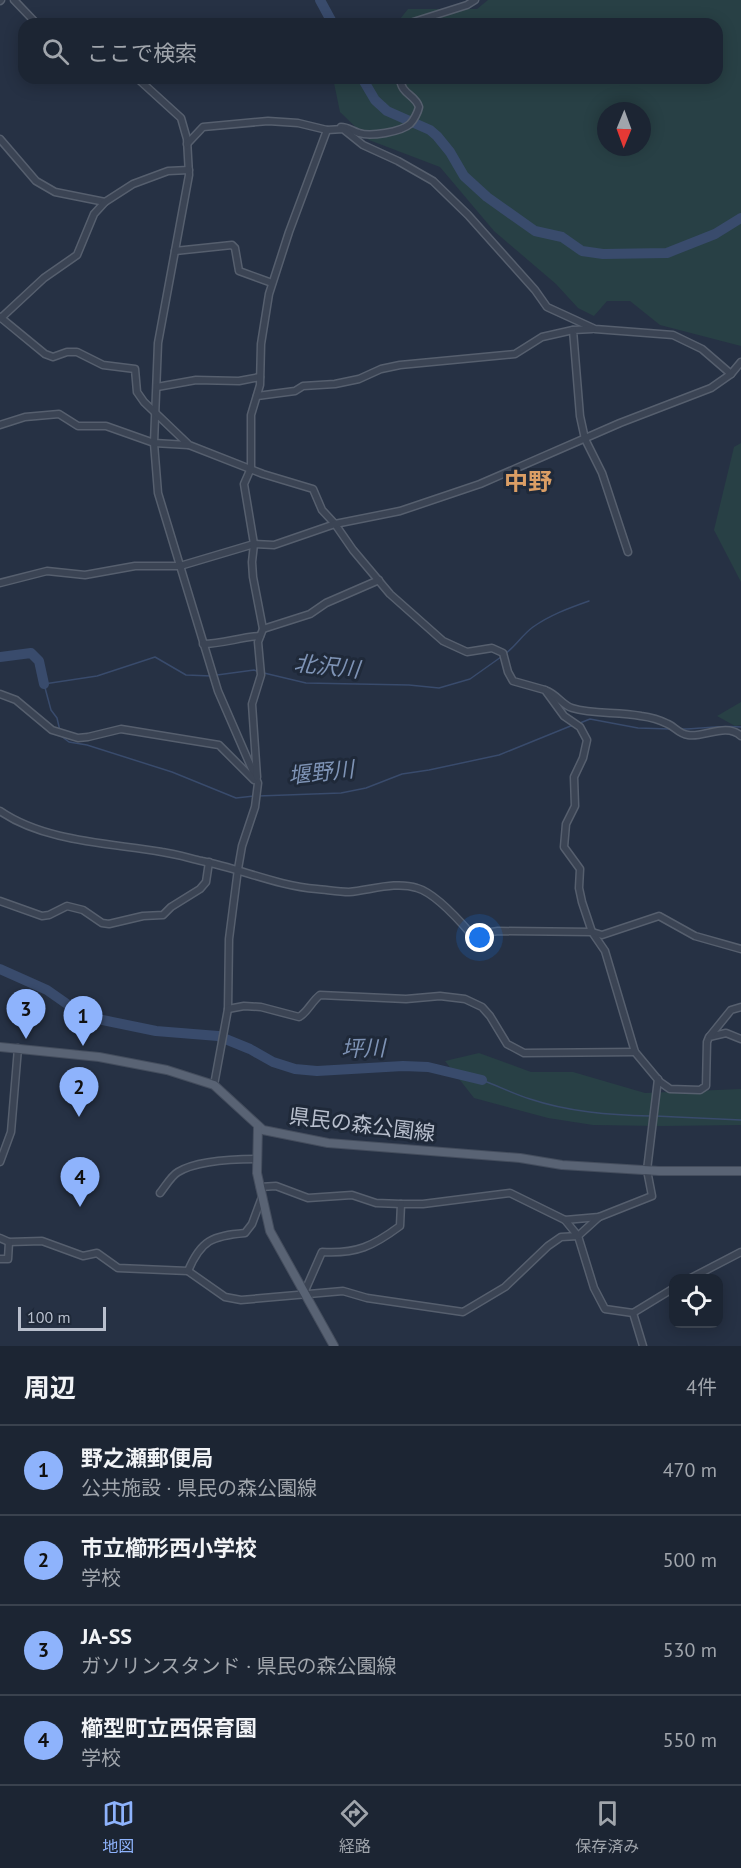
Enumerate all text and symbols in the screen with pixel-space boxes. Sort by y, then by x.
search box [18,18,723,84]
icon: search [39,35,72,68]
text: ここで検索 [87,39,197,67]
north arrow [597,102,651,156]
district label: 中野 [504,466,552,497]
water label: 北沢川 [293,649,363,684]
water label: 堰野川 [287,754,357,789]
your location [465,923,494,952]
pin: 3 [6,990,46,1039]
pin: 1 [64,996,103,1046]
water label: 坪川 [341,1034,387,1062]
pin: 2 [60,1068,98,1117]
street label: 県民の森公園線 [287,1102,437,1147]
pin: 4 [60,1158,100,1207]
map controls [669,1274,723,1328]
button: locate [669,1274,723,1328]
scale bar [18,1304,106,1332]
text: 100 m [27,1307,70,1327]
text: 周辺 [24,1371,76,1404]
text: 4件 [686,1374,717,1400]
text: 野之瀬郵便局 [81,1444,213,1472]
text: 1 [38,1457,49,1483]
text: 470 m [663,1457,717,1483]
text: 公共施設 · 県民の森公園線 [81,1475,317,1501]
text: 市立櫛形西小学校 [81,1534,257,1562]
text: 2 [38,1547,49,1573]
text: 500 m [663,1547,717,1573]
text: 学校 [81,1565,121,1591]
text: JA-SS [81,1622,132,1650]
text: 3 [38,1637,49,1663]
text: 530 m [663,1637,717,1663]
text: ガソリンスタンド · 県民の森公園線 [81,1653,397,1679]
text: 櫛型町立西保育園 [81,1714,257,1742]
text: 4 [38,1727,49,1753]
text: 550 m [663,1727,717,1753]
text: 学校 [81,1745,121,1771]
tab: 地図 [102,1797,135,1857]
tab: 経路 [338,1797,371,1857]
tab: 保存済み [575,1797,639,1857]

